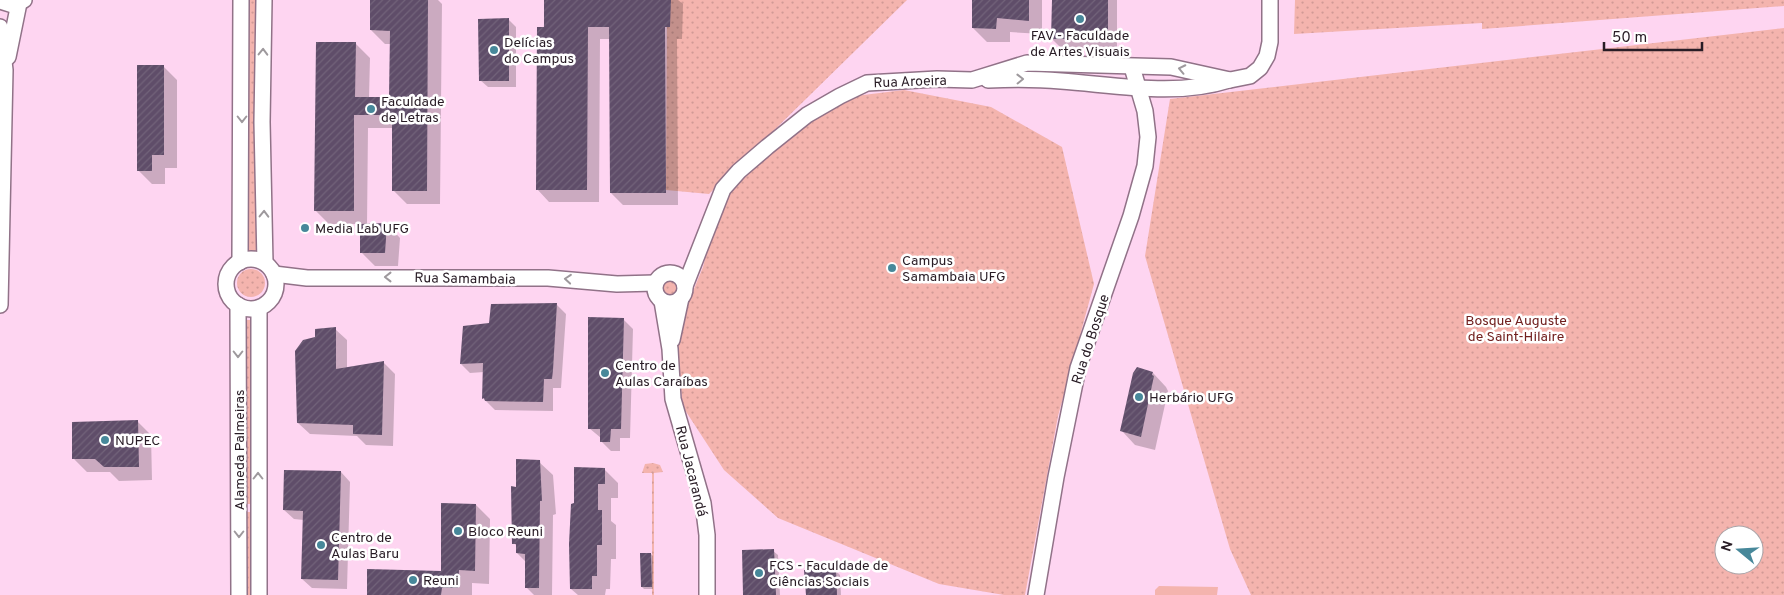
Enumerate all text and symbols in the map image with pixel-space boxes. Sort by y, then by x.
marker: FAV - Faculdade de Artes Visuais [1074,13,1086,25]
scale bar [1604,20,1702,52]
place label: FAV - Faculdade de Artes Visuais [1030,28,1130,61]
text: 50 m [1612,29,1647,48]
place label: Delícias do Campus [504,35,574,68]
marker: Delícias do Campus [488,44,500,56]
one-way arrow [258,48,268,56]
one-way arrow [1178,64,1187,75]
street label: Rua Aroeira [873,73,947,92]
one-way arrow [1017,74,1025,84]
place label: Faculdade de Letras [381,94,445,127]
marker: Faculdade de Letras [365,103,377,115]
one-way arrow [237,115,247,123]
one-way arrow [259,210,269,218]
place label: Media Lab UFG [315,221,409,238]
marker: Media Lab UFG [299,222,311,234]
place label: Campus Samambaia UFG [902,253,1006,286]
marker: Campus Samambaia UFG [886,262,898,274]
street label: Rua Samambaia [414,270,516,289]
one-way arrow [384,272,392,282]
one-way arrow [564,274,572,285]
street label: Rua do Bosque [1069,292,1114,386]
park label: Bosque Auguste de Saint-Hilaire [1465,313,1567,346]
one-way arrow [233,350,243,358]
place label: Centro de Aulas Caraíbas [615,358,708,391]
marker: Centro de Aulas Caraíbas [599,367,611,379]
street label: Alameda Palmeiras [232,390,249,510]
place label: Herbário UFG [1149,390,1234,407]
marker: Herbário UFG [1133,391,1145,403]
street label: Rua Jacarandá [671,424,710,519]
place label: NUPEC [115,433,160,450]
marker: NUPEC [99,434,111,446]
one-way arrow [253,472,263,480]
place label: Bloco Reuni [468,524,543,541]
marker: Bloco Reuni [452,525,464,537]
north arrow [1714,525,1764,575]
one-way arrow [234,530,244,538]
place label: Centro de Aulas Baru [331,530,399,563]
marker: Centro de Aulas Baru [315,539,327,551]
text: N [1718,539,1738,554]
place label: FCS - Faculdade de Ciências Sociais [769,558,888,591]
marker: FCS - Faculdade de Ciências Sociais [753,567,765,579]
place label: Reuni [423,573,459,590]
marker: Reuni [407,574,419,586]

